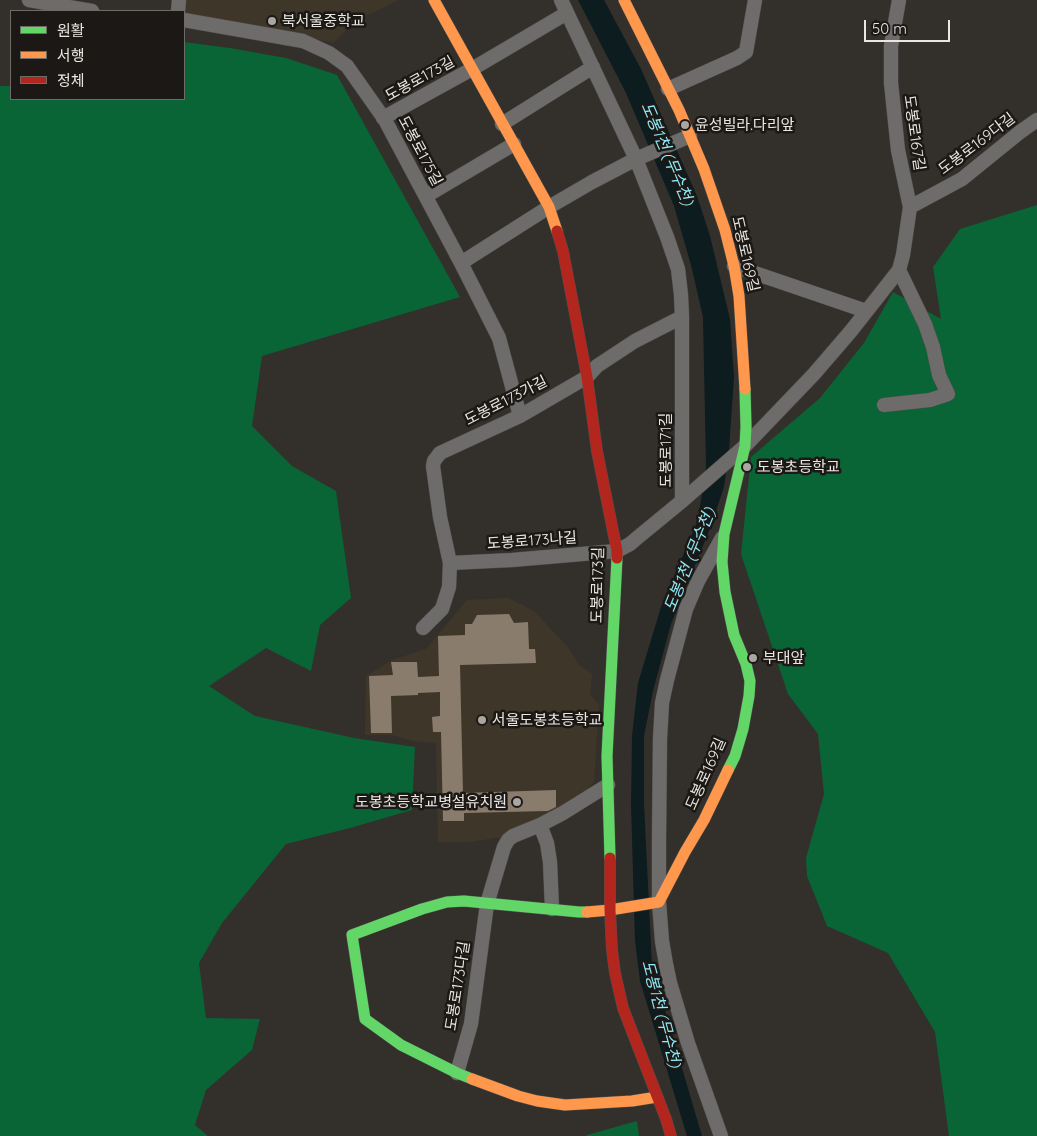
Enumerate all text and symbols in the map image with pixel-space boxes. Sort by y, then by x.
legend [10,10,185,100]
scale bar [867,10,953,42]
place label: 북서울중학교 [282,12,365,30]
marker: 북서울중학교 [266,15,278,27]
text: 50 m [872,19,907,38]
text: 원활 [57,21,85,40]
text: 서행 [57,46,85,65]
street label: 도봉로173길 [382,53,458,105]
text: 정체 [57,71,85,90]
street label: 도봉로167길 [900,94,928,172]
water label: 도봉1천 (무수천) [637,99,697,209]
street label: 도봉로169다길 [935,109,1019,179]
street label: 도봉로175길 [394,113,446,189]
place label: 윤성빌라.다리앞 [695,116,794,134]
marker: 윤성빌라.다리앞 [679,119,691,131]
street label: 도봉로169길 [728,214,762,294]
street label: 도봉로173가길 [462,373,550,429]
street label: 도봉로171길 [657,413,675,487]
place label: 도봉초등학교 [757,458,840,476]
marker: 도봉초등학교 [741,461,753,473]
water label: 도봉1천 (무수천) [660,505,720,615]
street label: 도봉로173나길 [486,529,578,553]
street label: 도봉로173길 [588,547,608,623]
place label: 부대앞 [763,649,804,667]
marker: 부대앞 [747,652,759,664]
place label: 서울도봉초등학교 [492,711,602,729]
marker: 서울도봉초등학교 [476,714,488,726]
street label: 도봉로169길 [682,735,730,813]
place label: 도봉초등학교병설유치원 [355,793,507,811]
marker: 도봉초등학교병설유치원 [511,796,523,808]
street label: 도봉로173다길 [442,940,474,1032]
water label: 도봉1천 (무수천) [637,958,685,1070]

